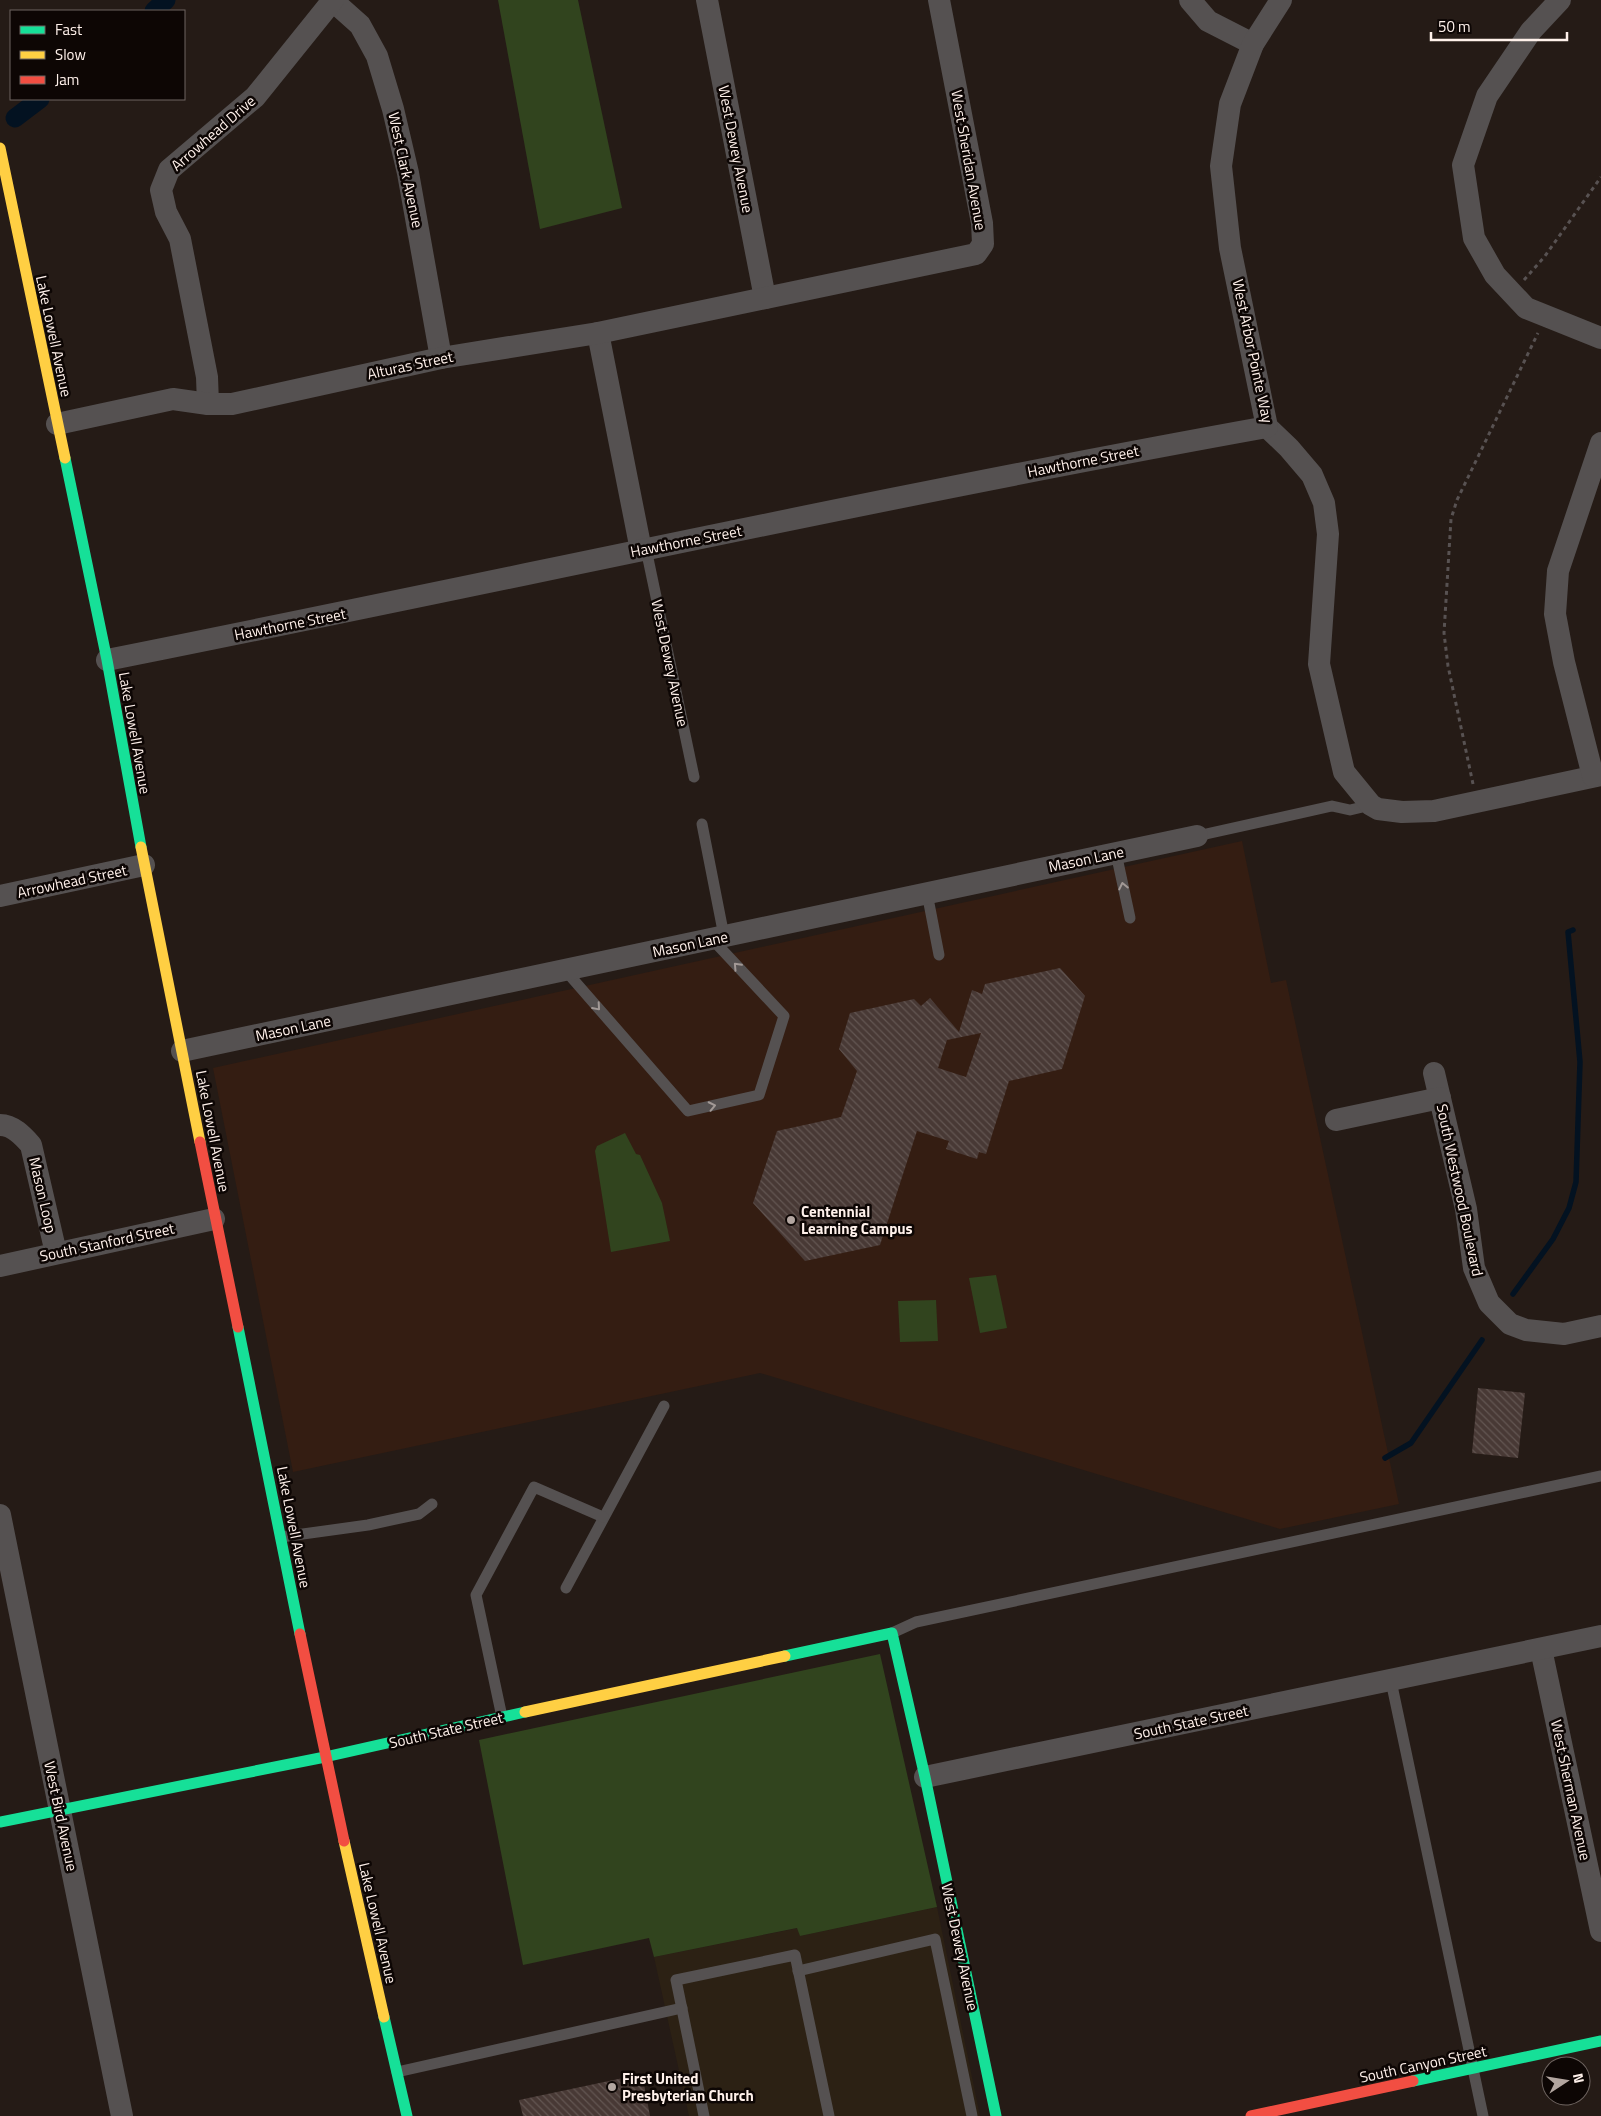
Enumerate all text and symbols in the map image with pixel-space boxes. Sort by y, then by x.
legend [10,10,185,100]
scale bar [1431,10,1567,42]
text: 50 m [1438,15,1471,38]
text: Fast [55,18,83,41]
text: Slow [55,43,86,66]
text: Jam [55,68,79,91]
street label: West Dewey Avenue [712,83,760,215]
street label: West Sheridan Avenue [945,88,993,232]
street label: Arrowhead Drive [166,90,260,176]
street label: West Clark Avenue [383,110,429,230]
street label: Lake Lowell Avenue [30,273,78,399]
street label: West Arbor Pointe Way [1227,277,1279,425]
street label: Alturas Street [365,345,456,385]
street label: Hawthorne Street [1025,439,1141,483]
street label: Hawthorne Street [628,519,744,563]
street label: West Dewey Avenue [645,597,695,729]
street label: Hawthorne Street [232,602,348,646]
street label: Lake Lowell Avenue [113,670,157,796]
street label: Mason Lane [1046,840,1126,878]
street label: Arrowhead Street [15,858,130,904]
one-way arrow [1118,881,1129,890]
street label: Mason Lane [650,925,730,963]
one-way arrow [734,962,743,971]
one-way arrow [591,1001,600,1010]
street label: Mason Lane [253,1009,333,1047]
street label: Lake Lowell Avenue [190,1068,236,1194]
one-way arrow [707,1101,716,1111]
street label: South Westwood Boulevard [1431,1102,1489,1278]
street label: Mason Loop [23,1155,63,1235]
place label: Centennial Learning Campus [801,1200,913,1240]
marker: Centennial Learning Campus [785,1214,797,1226]
street label: South Stanford Street [38,1216,177,1268]
street label: Lake Lowell Avenue [271,1464,317,1590]
street label: South State Street [1132,1699,1251,1745]
street label: South State Street [387,1706,506,1754]
street label: West Sherman Avenue [1545,1717,1597,1863]
street label: West Bird Avenue [38,1759,84,1873]
street label: Lake Lowell Avenue [353,1860,403,1986]
street label: West Dewey Avenue [935,1881,985,2013]
street label: South Canyon Street [1357,2039,1489,2089]
north arrow [1541,2056,1591,2106]
place label: First United Presbyterian Church [622,2067,754,2107]
text: N [1568,2071,1590,2085]
marker: First United Presbyterian Church [606,2081,618,2093]

